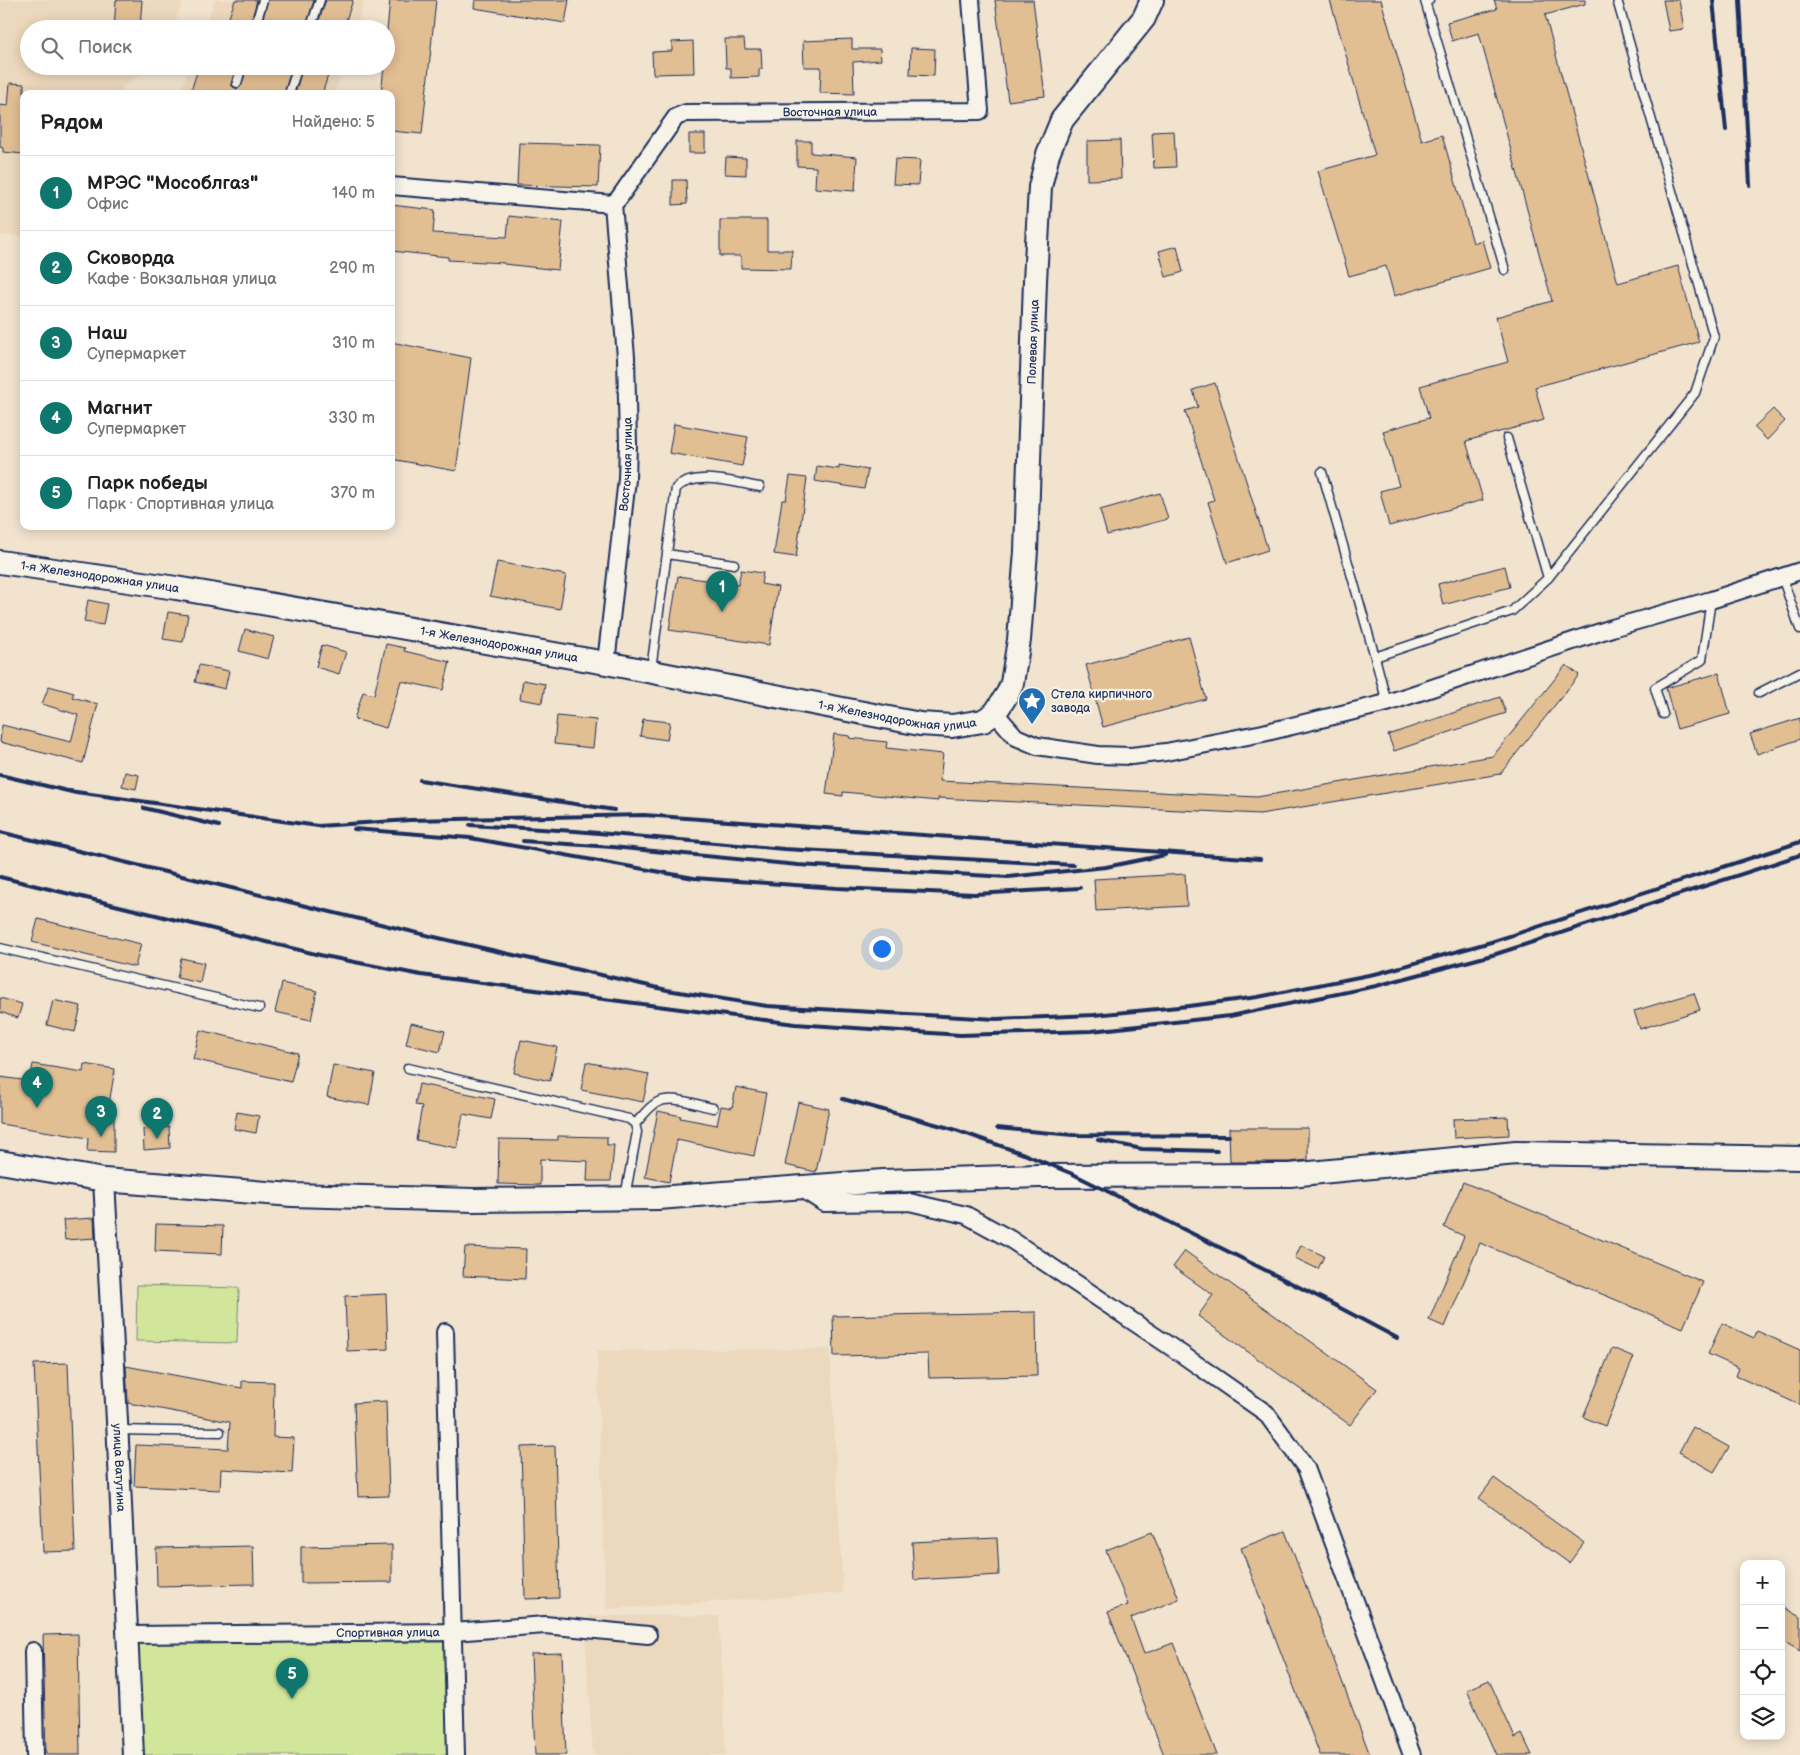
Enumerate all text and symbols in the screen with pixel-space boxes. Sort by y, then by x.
search box [20,20,395,75]
icon: search [38,34,66,62]
text: Поиск [78,36,132,59]
street label: Восточная улица [783,104,877,120]
text: Рядом [40,110,103,135]
text: Найдено: 5 [292,113,375,132]
text: МРЭС "Мособлгаз" [87,172,258,195]
text: 1 [53,184,59,203]
text: 140 m [332,184,375,203]
text: Офис [87,195,129,214]
text: Сковорда [87,247,174,270]
text: 2 [51,259,61,278]
text: 290 m [329,259,375,278]
text: Кафе · Вокзальная улица [87,270,277,289]
street label: Полевая улица [1024,299,1042,385]
text: Наш [87,322,128,345]
text: 3 [51,334,61,353]
text: 310 m [332,334,375,353]
text: Супермаркет [87,345,186,364]
text: Магнит [87,397,152,420]
text: 4 [51,409,61,428]
text: 330 m [328,409,375,428]
street label: Восточная улица [616,417,636,512]
text: Супермаркет [87,420,186,439]
text: Парк победы [87,472,208,495]
text: 5 [51,484,61,503]
text: 370 m [330,484,375,503]
text: Парк · Спортивная улица [87,495,274,514]
street label: 1-я Железнодорожная улица [20,558,180,596]
pin: 1 [706,571,738,612]
street label: 1-я Железнодорожная улица [419,623,579,666]
place icon: Стела кирпичного завода [1017,686,1047,725]
place label: Стела кирпичного завода [1051,687,1152,716]
street label: 1-я Железнодорожная улица [817,697,978,734]
your location [869,936,895,962]
pin: 4 [21,1067,53,1108]
pin: 3 [85,1096,117,1137]
pin: 2 [141,1098,173,1139]
street label: улица Ватутина [110,1423,129,1512]
map controls [1740,1560,1785,1740]
button: + [1740,1560,1785,1605]
button: − [1740,1605,1785,1650]
street label: Спортивная улица [336,1625,440,1641]
button: locate [1740,1650,1785,1695]
pin: 5 [276,1658,308,1699]
button: layers [1740,1695,1785,1740]

